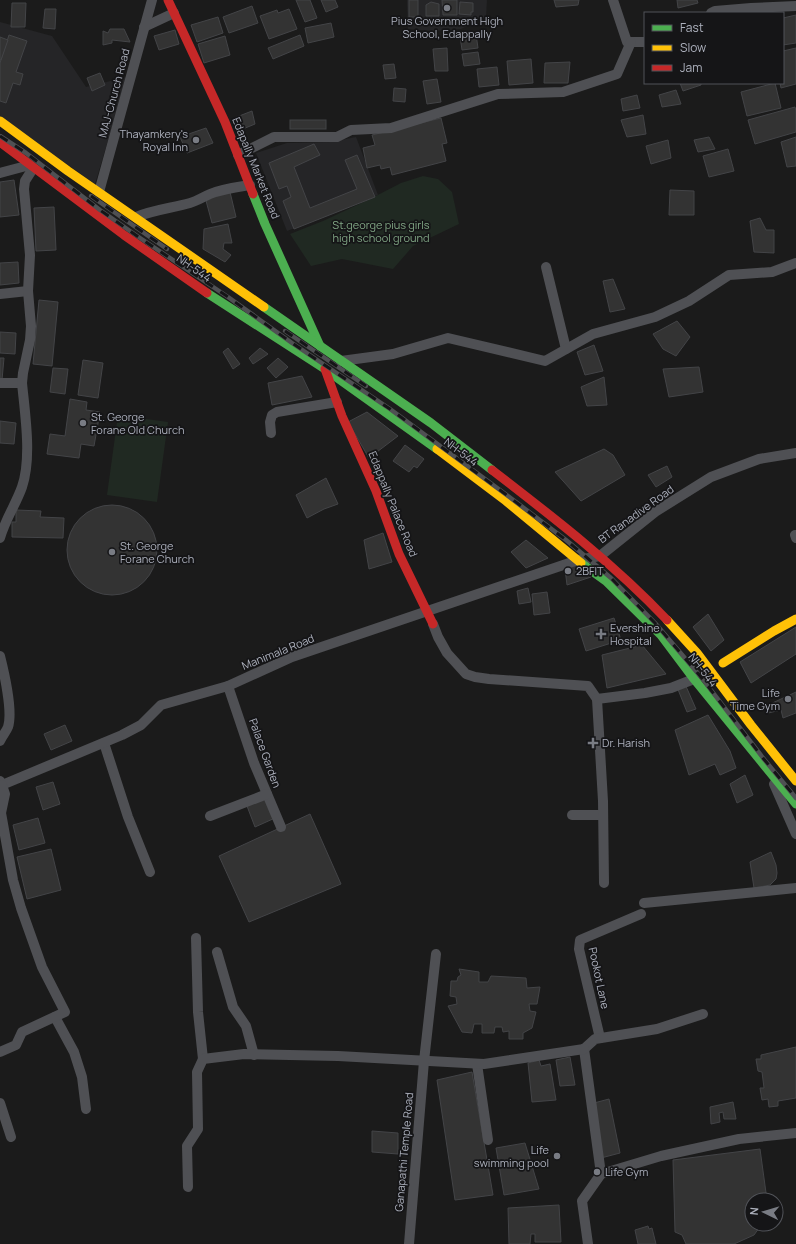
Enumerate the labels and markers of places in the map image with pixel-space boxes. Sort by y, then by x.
marker: Pius Government High School, Edappally [442,3,452,13]
place label: Pius Government High School, Edappally [391,13,503,41]
place label: Thayamkery's Royal Inn [119,126,188,154]
marker: Thayamkery's Royal Inn [191,135,201,145]
place label: St. George Forane Old Church [91,409,185,437]
marker: St. George Forane Old Church [78,418,88,428]
place label: St. George Forane Church [120,538,194,566]
marker: St. George Forane Church [107,547,117,557]
place label: 2BFIT [576,563,604,578]
marker: 2BFIT [563,566,573,576]
place label: Evershine Hospital [610,620,660,648]
marker: Evershine Hospital [595,628,607,640]
place label: Life Time Gym [730,685,781,713]
marker: Life Time Gym [783,694,793,704]
place label: Dr. Harish [602,735,650,750]
marker: Dr. Harish [587,737,599,749]
place label: Life swimming pool [474,1142,550,1170]
marker: Life swimming pool [552,1151,562,1161]
place label: Life Gym [605,1164,648,1179]
marker: Life Gym [592,1167,602,1177]

